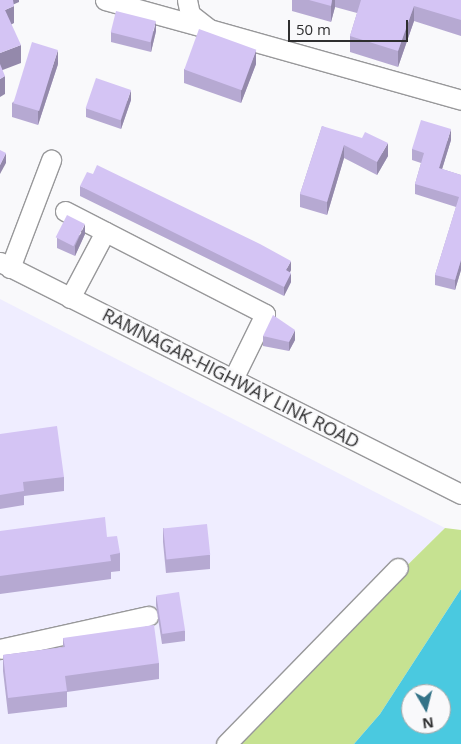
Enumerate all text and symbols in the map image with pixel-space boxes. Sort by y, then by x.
scale bar [291,10,411,42]
text: 50 m [296,19,331,39]
street label: RAMNAGAR-HIGHWAY LINK ROAD [99,304,363,452]
north arrow [401,684,451,734]
text: N [421,713,435,734]

